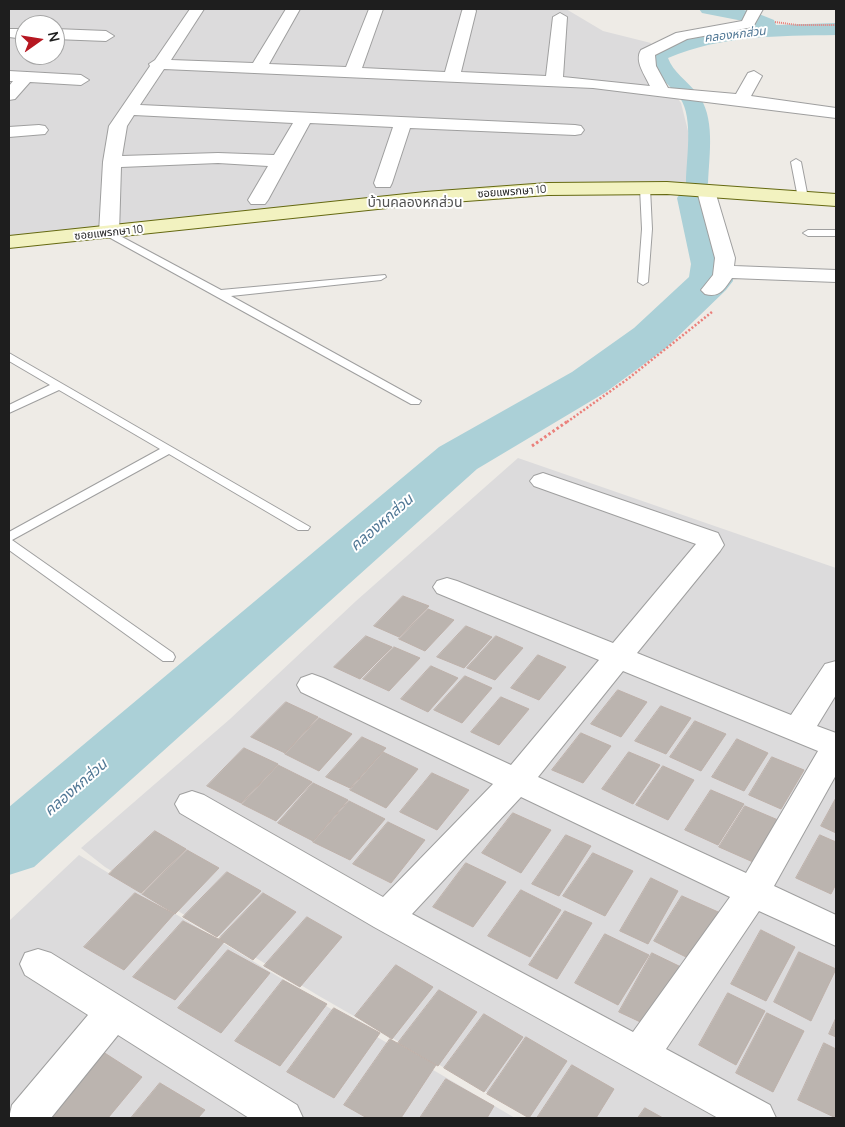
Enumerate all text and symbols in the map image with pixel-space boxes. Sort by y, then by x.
north arrow [15,15,65,65]
water label: คลองหกส่วน [703,24,767,46]
text: N [44,30,65,44]
street label: ซอยแพรกษา 10 [477,183,547,201]
district label: บ้านคลองหกส่วน [368,195,462,211]
street label: ซอยแพรกษา 10 [74,223,144,243]
water label: คลองหกส่วน [347,491,417,555]
water label: คลองหกส่วน [41,756,111,820]

